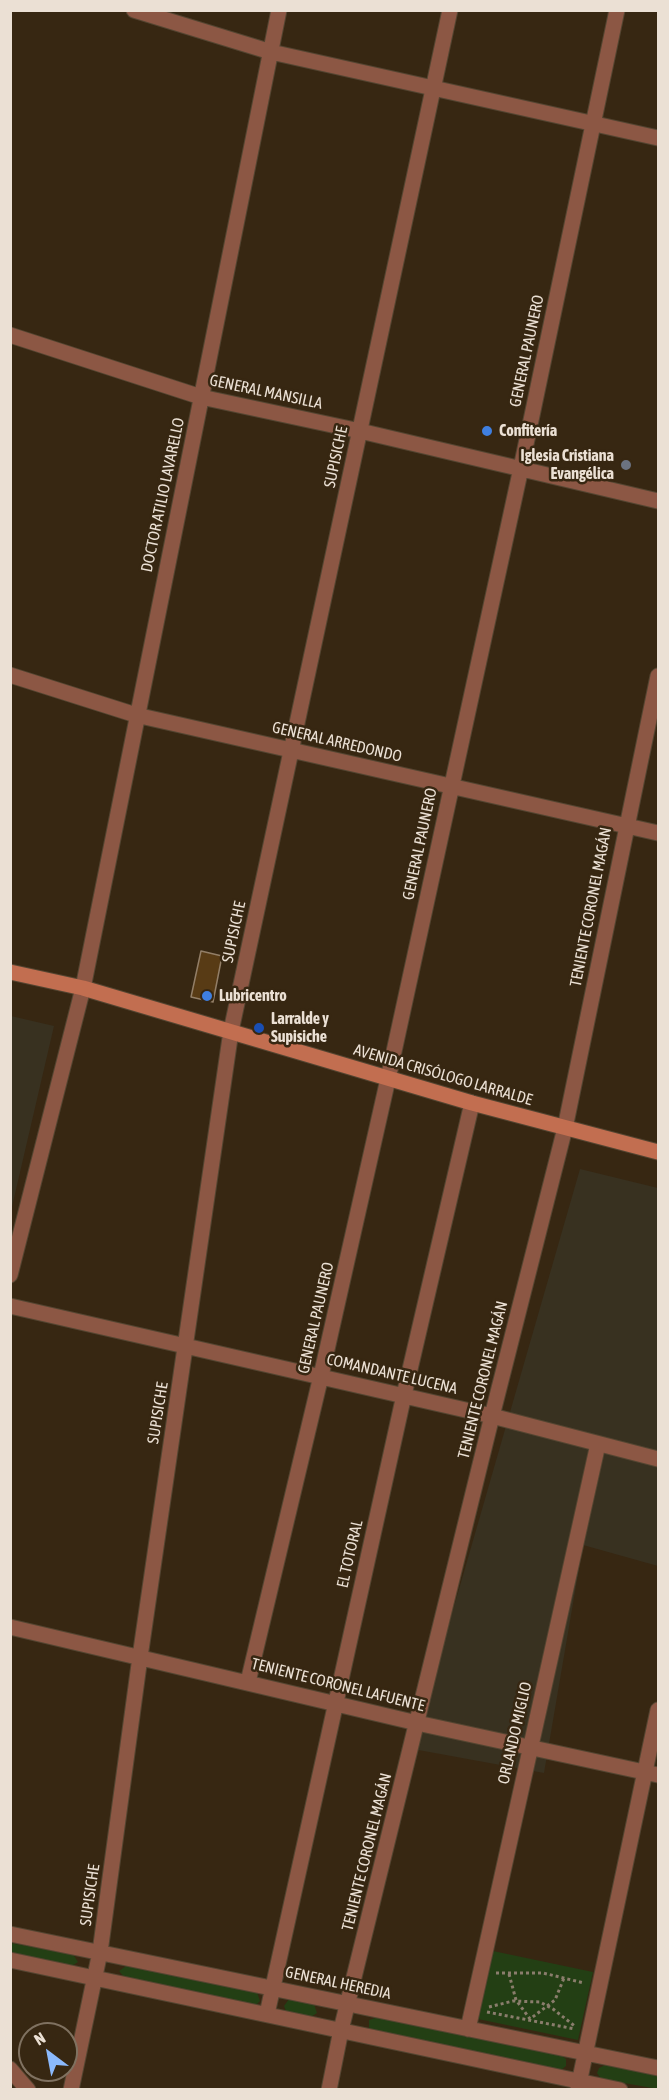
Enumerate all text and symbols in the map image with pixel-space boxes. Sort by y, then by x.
street label: GENERAL PAUNERO [506,293,548,409]
street label: GENERAL MANSILLA [208,371,324,413]
street label: DOCTOR ATILIO LAVARELLO [137,416,189,574]
place label: Confitería [499,421,557,441]
marker: Confitería [480,424,494,438]
street label: SUPISICHE [320,425,352,489]
place label: Iglesia Cristiana Evangélica [521,446,614,484]
marker: Iglesia Cristiana Evangélica [619,458,633,472]
street label: GENERAL ARREDONDO [270,718,404,766]
street label: GENERAL PAUNERO [399,786,441,902]
street label: TENIENTE CORONEL MAGÁN [566,826,616,988]
street label: SUPISICHE [218,900,250,964]
place label: Lubricentro [219,986,287,1006]
marker: Lubricentro [200,989,214,1003]
place label: Larralde y Supisiche [271,1009,329,1047]
marker: Larralde y Supisiche [252,1021,266,1035]
street label: AVENIDA CRISÓLOGO LARRALDE [351,1040,535,1110]
street label: GENERAL PAUNERO [294,1260,338,1376]
street label: TENIENTE CORONEL MAGÁN [454,1299,512,1461]
street label: COMANDANTE LUCENA [325,1350,459,1398]
street label: SUPISICHE [144,1381,172,1445]
street label: EL TOTORAL [333,1518,367,1590]
street label: TENIENTE CORONEL LAFUENTE [249,1654,427,1716]
street label: ORLANDO MIGLIO [494,1680,536,1786]
street label: TENIENTE CORONEL MAGÁN [338,1771,396,1933]
street label: SUPISICHE [76,1863,104,1927]
street label: GENERAL HEREDIA [283,1962,393,2004]
north arrow [18,2022,78,2082]
text: N [31,2028,48,2049]

